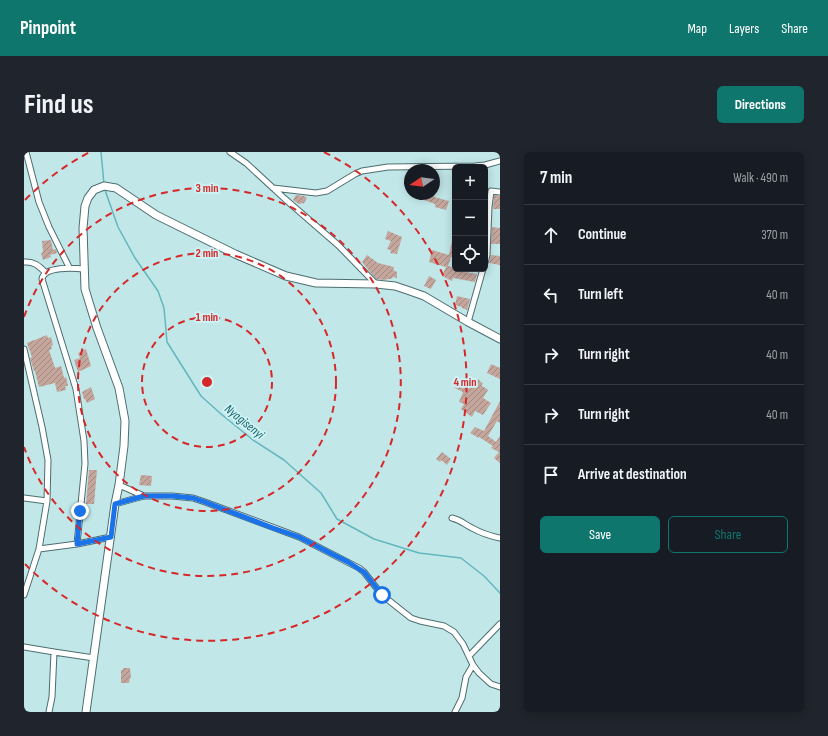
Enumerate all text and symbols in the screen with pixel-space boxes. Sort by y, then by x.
text: Pinpoint [20,17,76,40]
text: Map [687,20,707,37]
text: Layers [729,20,759,37]
text: Share [781,20,808,37]
button: Directions [717,86,804,123]
text: Find us [24,88,93,121]
north arrow [404,164,440,200]
map controls [452,164,488,272]
button: + [452,164,488,200]
text: 7 min [540,168,572,188]
text: Walk · 490 m [733,170,788,186]
text: 3 min [196,181,218,196]
button: − [452,200,488,236]
icon: ahead [540,224,562,246]
text: Continue [578,225,627,244]
text: 370 m [761,227,788,243]
button: locate [452,236,488,272]
text: 2 min [196,246,218,261]
icon: left [540,284,562,306]
text: Turn left [578,285,623,304]
text: 40 m [766,287,788,303]
text: 1 min [196,310,218,325]
icon: right [540,344,562,366]
text: Turn right [578,345,630,364]
text: 40 m [766,347,788,363]
centre of rings [200,375,214,389]
text: 4 min [453,375,477,390]
water label: Nyagisenyi [221,401,268,443]
icon: right [540,404,562,426]
text: Turn right [578,405,630,424]
text: 40 m [766,407,788,423]
icon: arrive [540,464,562,486]
text: Arrive at destination [578,465,687,484]
route end [71,502,89,520]
button: Save [540,516,660,553]
button: Share [668,516,788,553]
route start [373,586,391,604]

